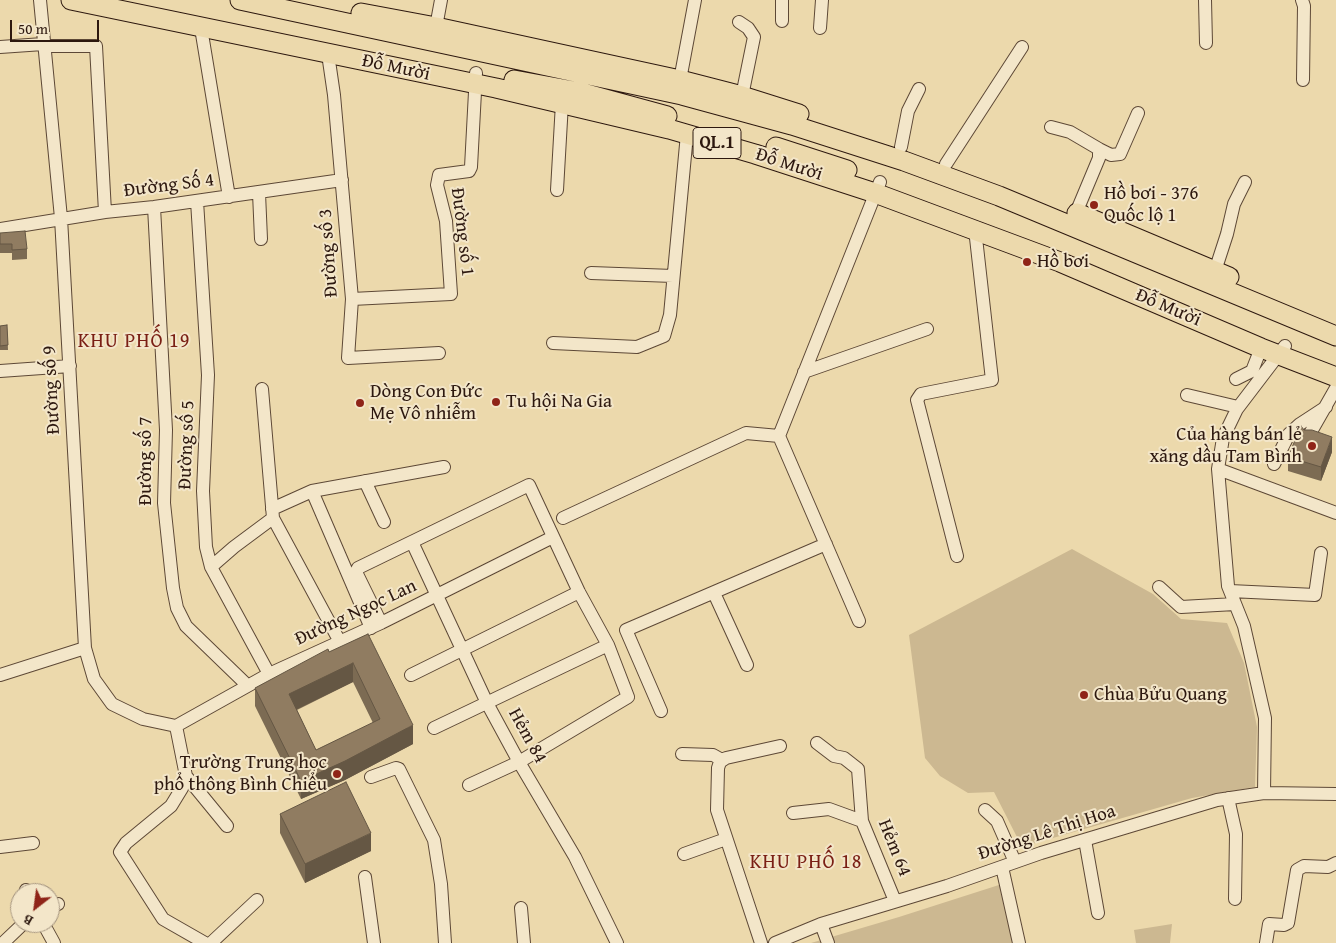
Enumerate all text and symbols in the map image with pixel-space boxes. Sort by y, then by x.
scale bar [12,10,101,42]
text: 50 m [18,18,48,39]
street label: Đỗ Mười [360,50,432,86]
road number: QL.1 [693,128,741,158]
street label: Đỗ Mười [753,144,825,186]
street label: Đường Số 4 [123,169,215,203]
place label: Hồ bơi - 376 Quốc lộ 1 [1104,183,1199,227]
street label: Đường số 1 [445,186,479,278]
marker: Hồ bơi - 376 Quốc lộ 1 [1088,199,1100,211]
street label: Đường số 3 [315,208,343,298]
place label: Hồ bơi [1037,251,1089,273]
marker: Hồ bơi [1021,256,1033,268]
street label: Đỗ Mười [1132,284,1204,332]
district label: KHU PHỐ 19 [76,330,192,354]
street label: Đường số 9 [38,345,66,435]
place label: Dòng Con Đức Mẹ Vô nhiễm [370,381,482,425]
place label: Tu hội Na Gia [506,391,612,413]
marker: Tu hội Na Gia [490,396,502,408]
marker: Dòng Con Đức Mẹ Vô nhiễm [354,397,366,409]
street label: Đường số 5 [174,400,200,490]
street label: Đường số 7 [135,417,157,505]
place label: Của hàng bán lẻ xăng dầu Tam Bình [1149,424,1302,468]
marker: Của hàng bán lẻ xăng dầu Tam Bình [1306,440,1318,452]
street label: Đường Ngọc Lan [292,575,420,651]
place label: Chùa Bửu Quang [1094,684,1227,706]
marker: Chùa Bửu Quang [1078,689,1090,701]
street label: Hẻm 84 [503,704,551,768]
place label: Trường Trung học phổ thông Bình Chiểu [154,752,327,796]
marker: Trường Trung học phổ thông Bình Chiểu [331,768,343,780]
street label: Đường Lê Thị Hoa [976,800,1118,866]
street label: Hẻm 64 [872,816,916,880]
district label: KHU PHỐ 18 [748,851,864,875]
north arrow [10,883,60,933]
text: B [19,909,37,931]

